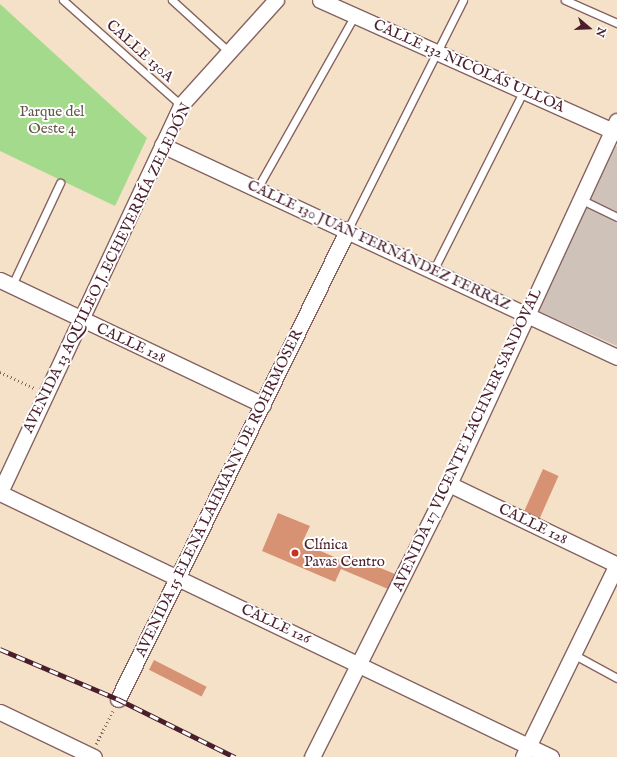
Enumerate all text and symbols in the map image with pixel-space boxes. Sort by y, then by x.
north arrow [569,8,609,48]
street label: CALLE 130A [103,16,177,86]
street label: CALLE 132 NICOLÁS ULLOA [371,16,567,116]
text: N [592,25,609,39]
street label: AVENIDA 13 AQUILEO J. ECHEVERRÍA ZELEDÓN [19,100,195,436]
park label: Parque del Oeste 4 [20,102,84,137]
street label: CALLE 130 JUAN FERNÁNDEZ FERRAZ [244,176,514,314]
street label: AVENIDA 17 VICENTE LACHNER SANDOVAL [389,286,545,594]
street label: CALLE 128 [94,319,168,367]
street label: AVENIDA 15 ELENA LAHMANN DE ROHRMOSER [132,326,306,660]
street label: CALLE 128 [496,500,570,548]
place label: Clínica Pavas Centro [304,535,385,570]
marker: Clínica Pavas Centro [289,547,301,559]
street label: CALLE 126 [238,600,314,648]

